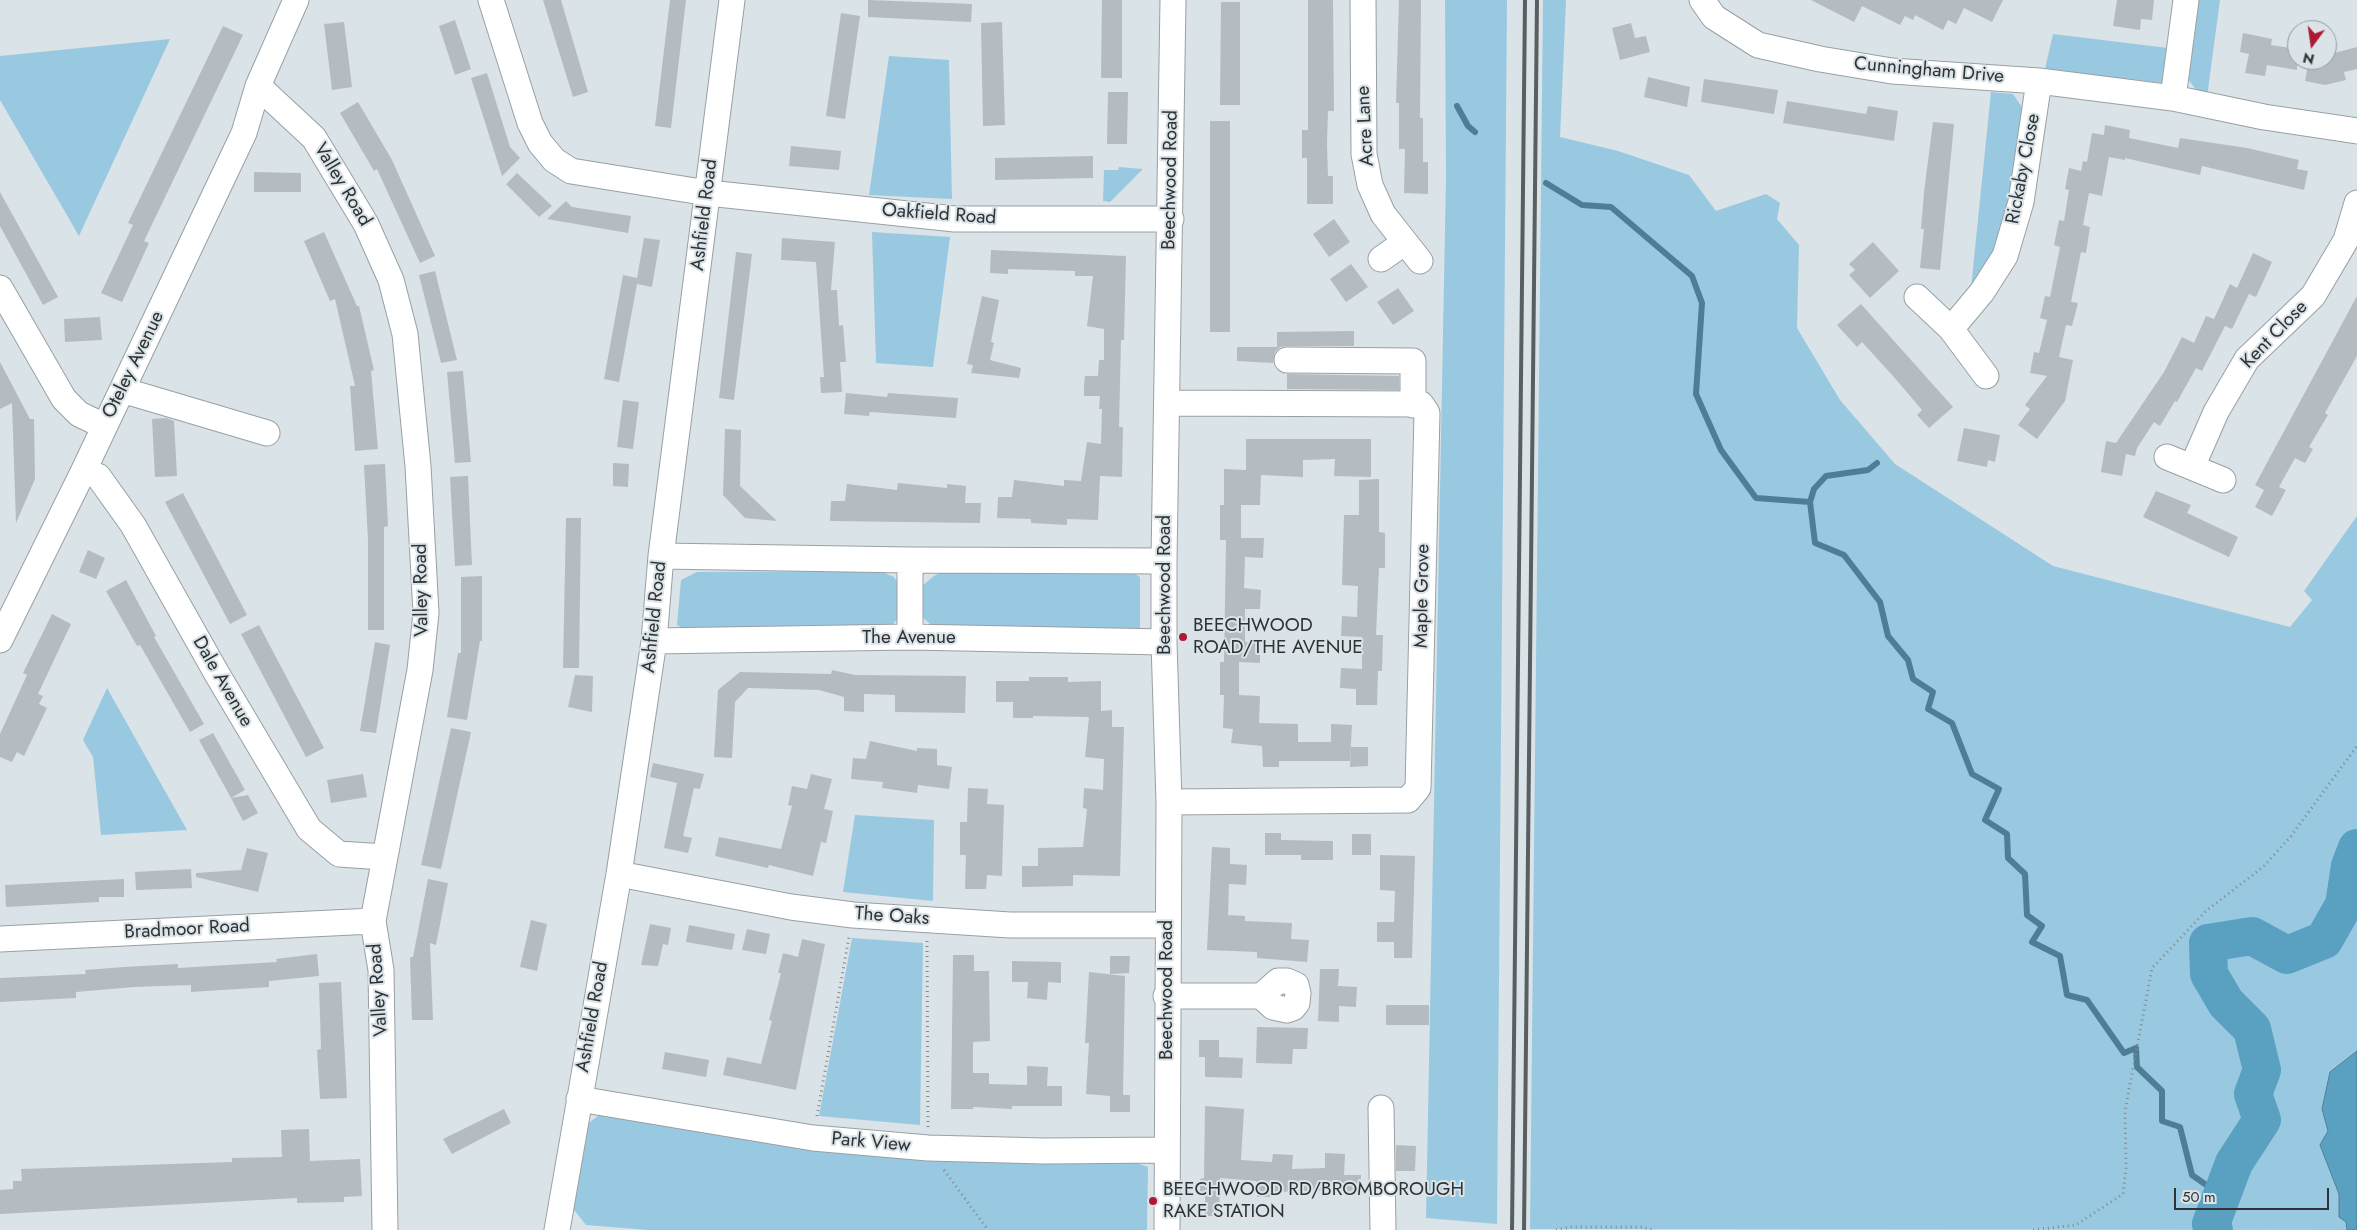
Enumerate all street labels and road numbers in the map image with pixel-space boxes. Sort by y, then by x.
street label: Cunningham Drive [1853,53,2005,89]
street label: Acre Lane [1353,85,1379,167]
street label: Beechwood Road [1158,110,1184,250]
street label: Rickaby Close [2002,112,2046,226]
street label: Valley Road [308,139,376,231]
street label: Ashfield Road [687,158,723,272]
street label: Oakfield Road [881,200,997,230]
street label: Kent Close [2237,296,2313,374]
street label: Oteley Avenue [98,308,170,422]
street label: Beechwood Road [1154,515,1176,655]
street label: Valley Road [410,543,434,637]
street label: Maple Grove [1411,544,1435,648]
street label: Ashfield Road [638,560,672,674]
street label: The Avenue [862,627,956,649]
street label: Dale Avenue [187,633,257,731]
street label: The Oaks [854,903,930,931]
street label: Bradmoor Road [124,915,250,945]
street label: Beechwood Road [1156,920,1178,1060]
street label: Valley Road [364,943,394,1037]
street label: Ashfield Road [572,960,614,1074]
street label: Park View [830,1128,912,1158]

